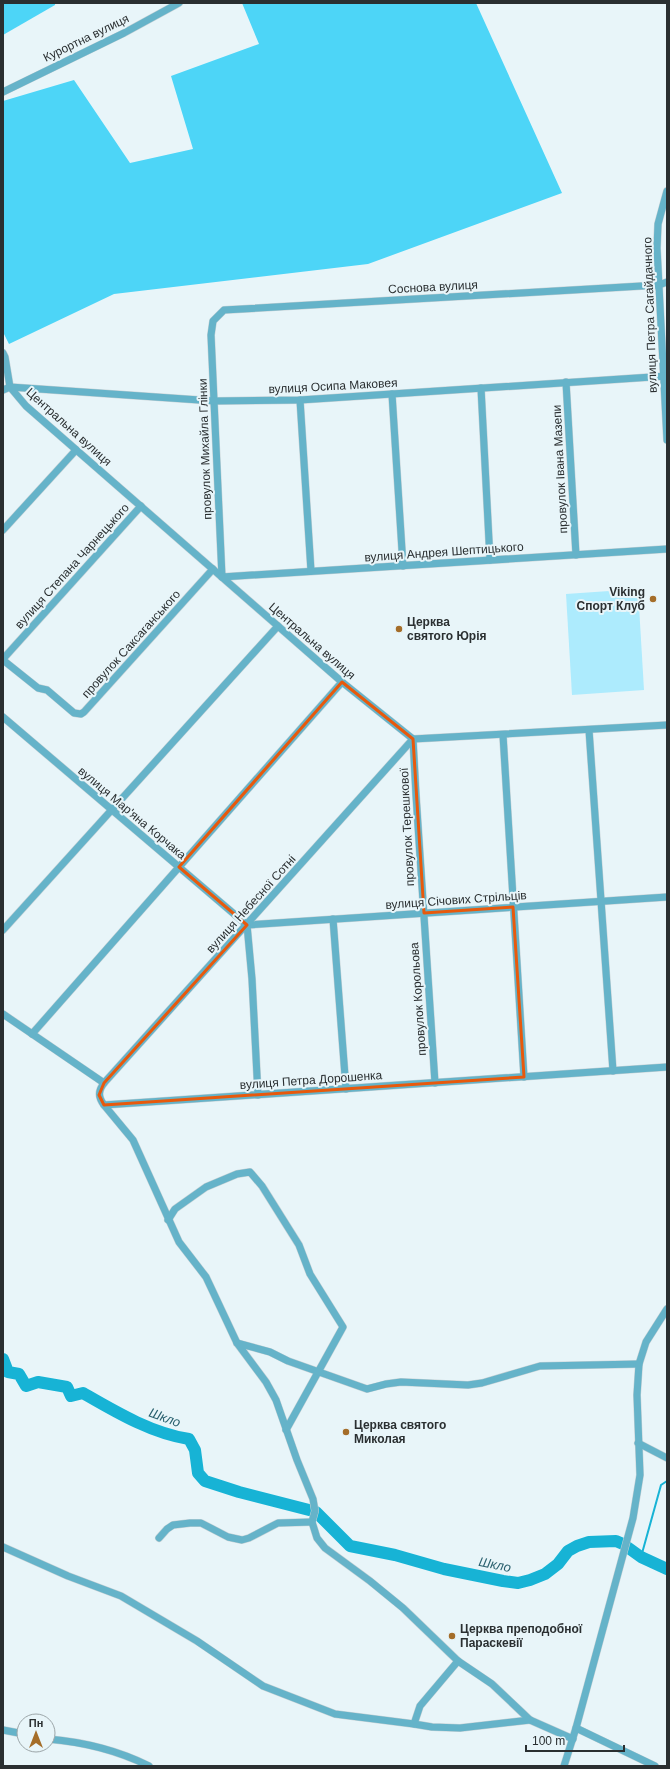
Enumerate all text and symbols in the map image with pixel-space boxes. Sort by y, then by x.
street label: Курортна вулиця [41,11,131,65]
street label: вулиця Петра Сагайдачного [640,236,660,393]
street label: Соснова вулиця [388,278,478,296]
street label: вулиця Осипа Маковея [268,376,398,396]
street label: провулок Михайла Глінки [196,378,214,520]
street label: Центральна вулиця [24,385,114,469]
street label: провулок Івана Мазепи [550,404,570,534]
street label: вулиця Степана Чарнецького [12,500,132,631]
street label: вулиця Андрея Шептицького [364,539,524,565]
place label: Viking Спорт Клуб [576,585,645,613]
street label: провулок Саксаганського [79,587,183,701]
marker: Viking Спорт Клуб [648,594,658,604]
street label: Центральна вулиця [266,600,358,682]
place label: Церква святого Юрія [407,615,487,643]
marker: Церква святого Юрія [394,624,404,634]
street label: вулиця Мар'яна Корчака [75,764,189,862]
street label: провулок Терешкової [397,767,417,887]
street label: вулиця Небесної Сотні [203,852,299,956]
street label: вулиця Січових Стрільців [385,888,527,912]
street label: провулок Корольова [407,941,429,1056]
street label: вулиця Петра Дорошенка [239,1068,383,1092]
water label: Шкло [147,1405,183,1430]
place label: Церква святого Миколая [354,1418,446,1446]
marker: Церква святого Миколая [341,1427,351,1437]
water label: Шкло [477,1554,512,1575]
place label: Церква преподобної Параскевії [460,1622,583,1650]
marker: Церква преподобної Параскевії [447,1631,457,1641]
north arrow [16,1713,56,1753]
text: Пн [29,1717,43,1729]
scale bar [526,1727,624,1753]
text: 100 m [532,1734,565,1748]

